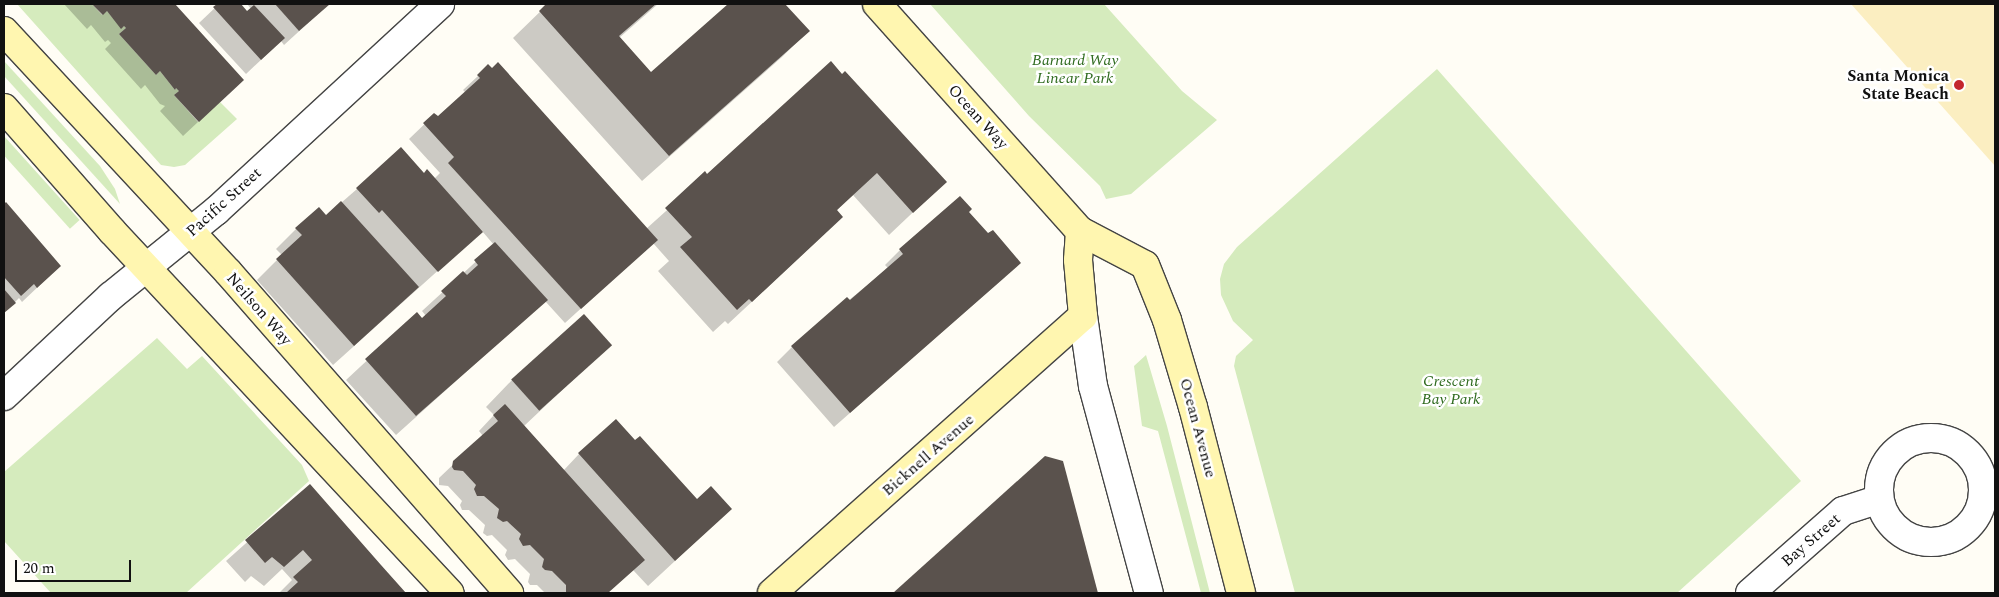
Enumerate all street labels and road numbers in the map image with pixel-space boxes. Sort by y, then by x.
street label: Ocean Way [944,81,1012,153]
street label: Pacific Street [182,163,266,241]
street label: Neilson Way [222,269,296,349]
street label: Ocean Avenue [1175,376,1221,480]
street label: Bicknell Avenue [878,410,978,500]
street label: Bay Street [1778,509,1844,571]

